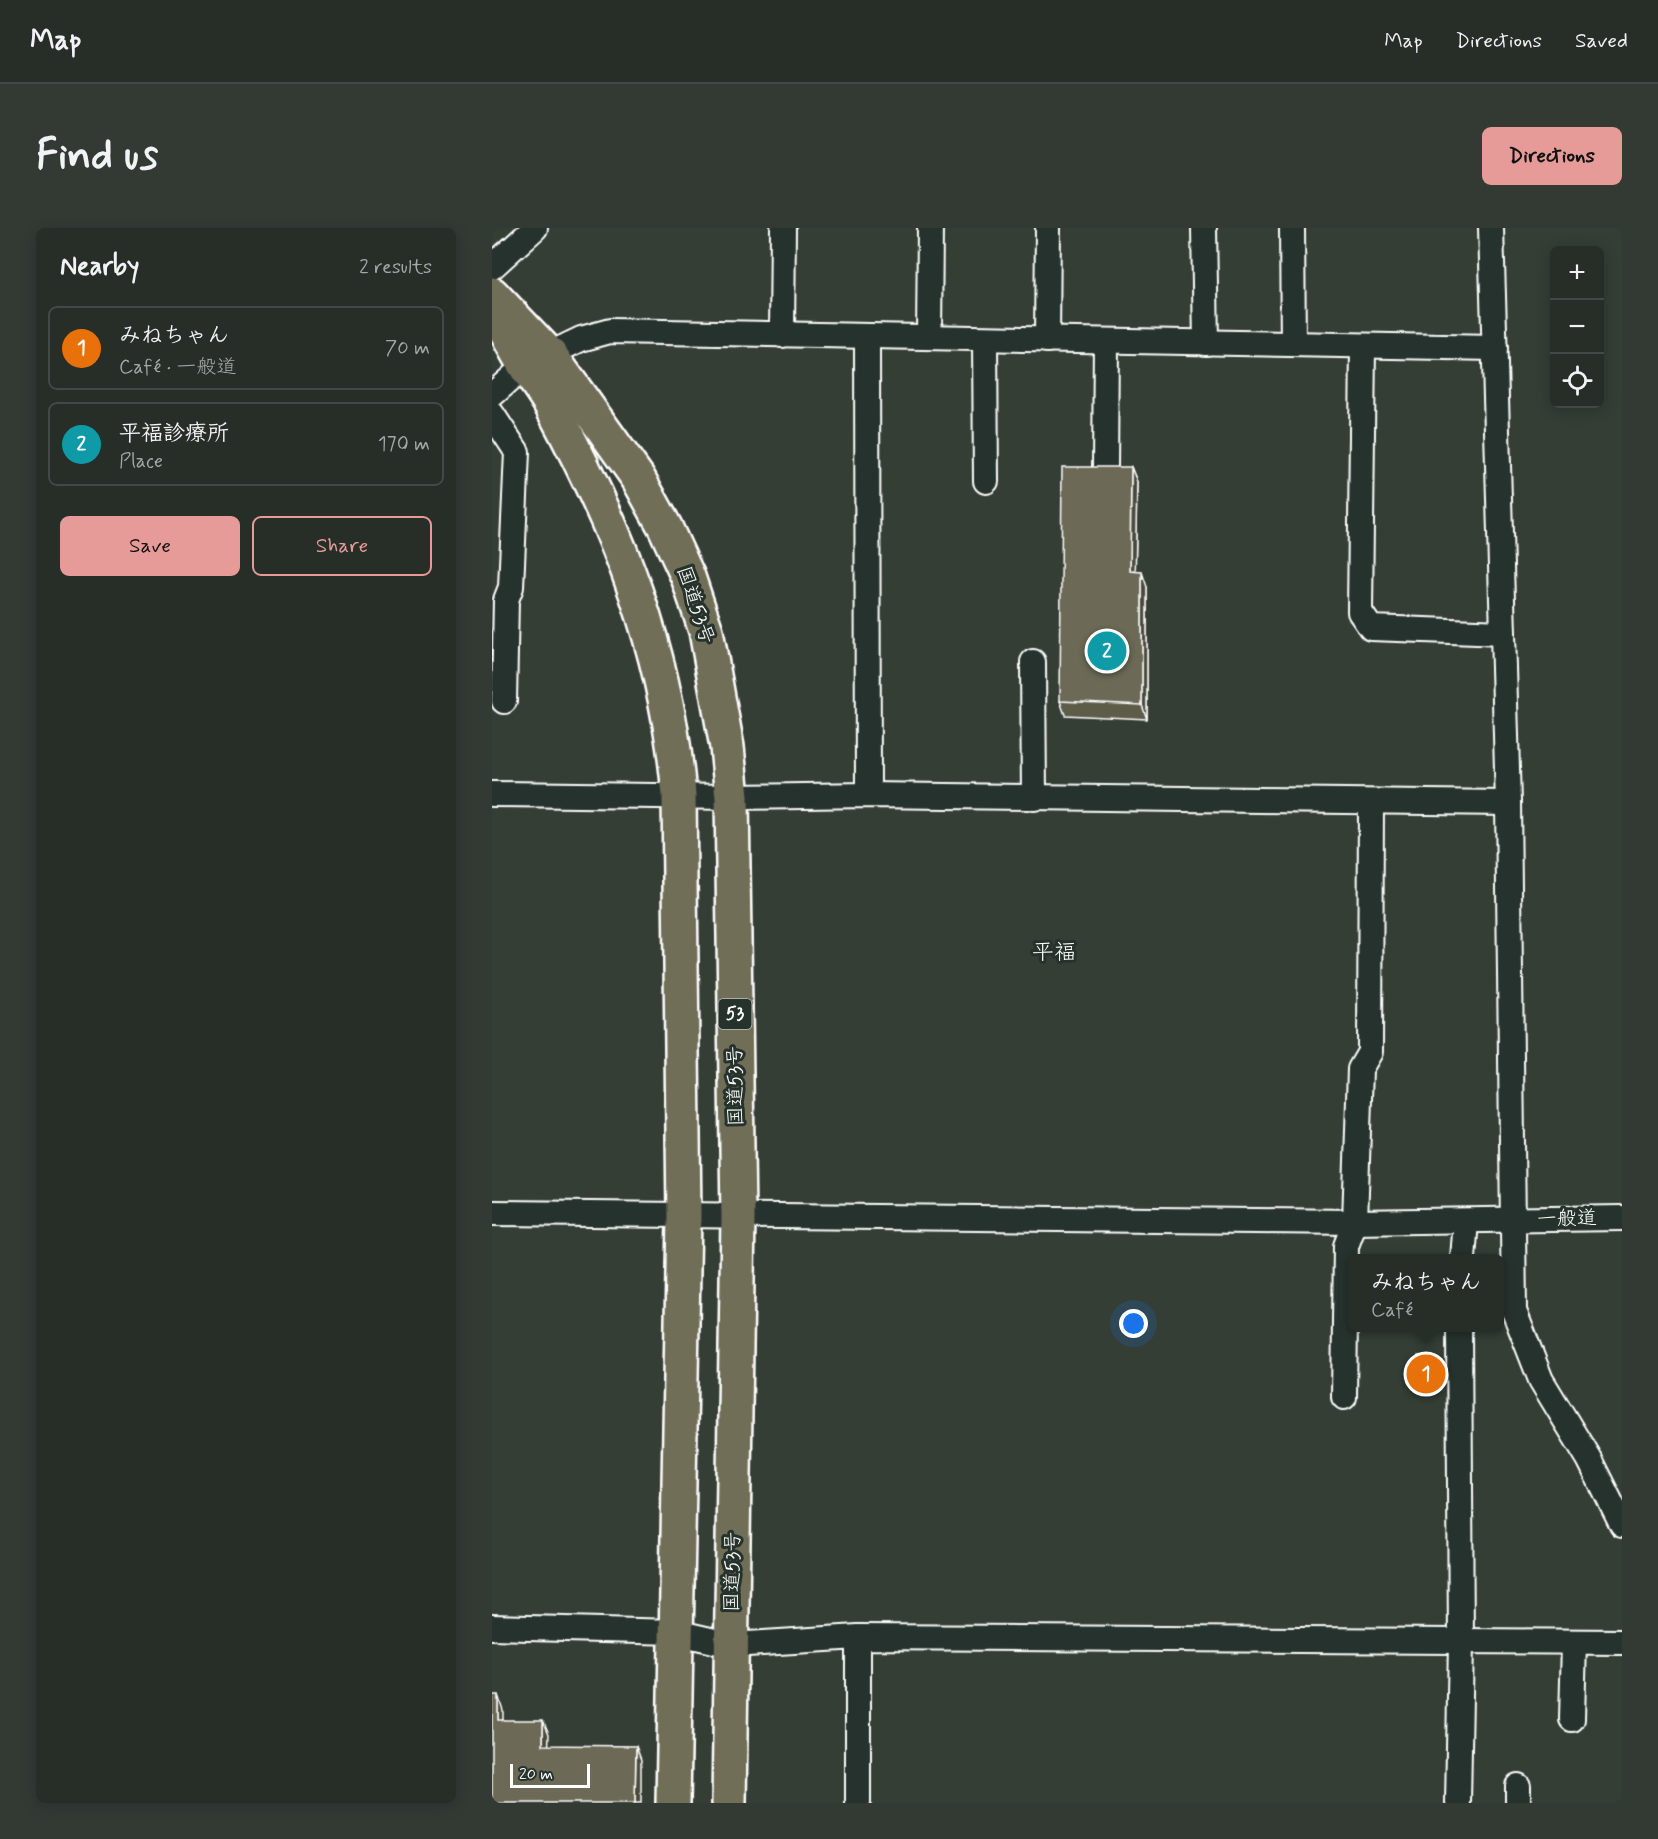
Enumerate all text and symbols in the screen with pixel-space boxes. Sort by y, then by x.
text: Map [30,23,81,60]
text: Map [1384,27,1423,55]
text: Directions [1456,27,1542,55]
text: Saved [1575,27,1628,55]
button: Directions [1482,127,1622,185]
text: Find us [36,129,158,184]
map controls [1550,246,1604,408]
button: + [1550,246,1604,300]
text: Nearby [60,250,139,284]
text: 2 results [359,254,432,281]
button: − [1550,300,1604,354]
text: みねちゃん [119,322,229,350]
text: 1 [77,335,86,362]
text: 70 m [385,335,430,362]
text: Café · 一般道 [119,354,237,381]
button: locate [1550,354,1604,408]
text: 平福診療所 [119,420,229,448]
text: 2 [77,431,86,458]
text: 170 m [378,431,430,458]
text: Place [119,448,163,475]
button: Save [60,516,240,576]
button: Share [252,516,432,576]
street label: 国道53号 [670,563,720,647]
pin: 2 [1088,628,1126,674]
district label: 平福 [1032,939,1076,967]
road number: 53 [718,999,752,1029]
street label: 国道53号 [722,1046,750,1126]
street label: 一般道 [1537,1205,1597,1233]
popup [1348,1254,1504,1332]
text: みねちゃん [1371,1269,1481,1297]
text: Café [1371,1297,1413,1324]
your location [1119,1309,1148,1338]
pin: 1 [1406,1352,1446,1396]
street label: 国道53号 [719,1532,747,1612]
scale bar [510,1761,590,1788]
text: 20 m [519,1764,553,1785]

